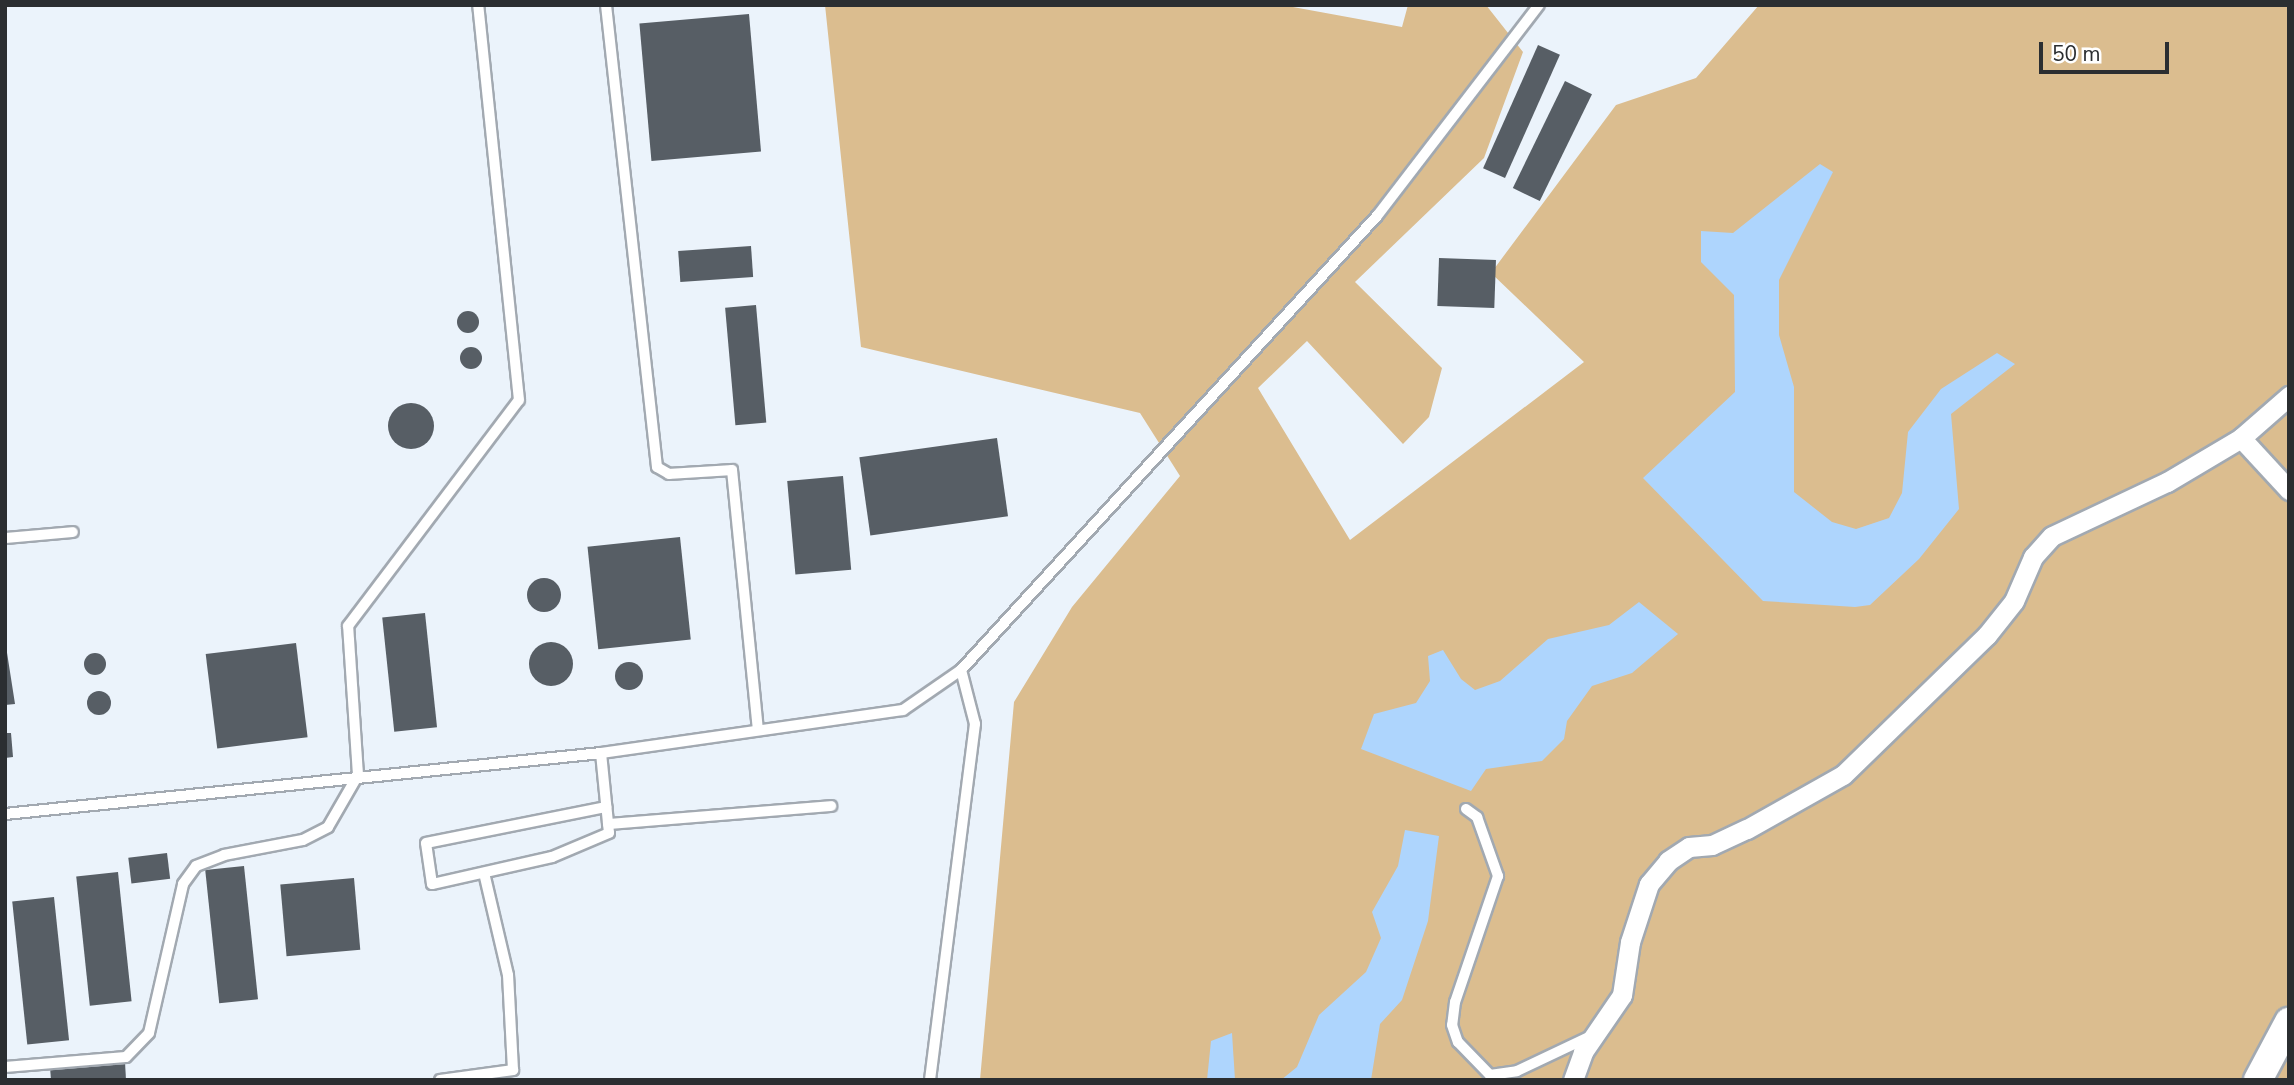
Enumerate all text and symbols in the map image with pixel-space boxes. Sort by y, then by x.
scale bar [2042,28,2172,72]
text: 50 m [2052,40,2101,68]

